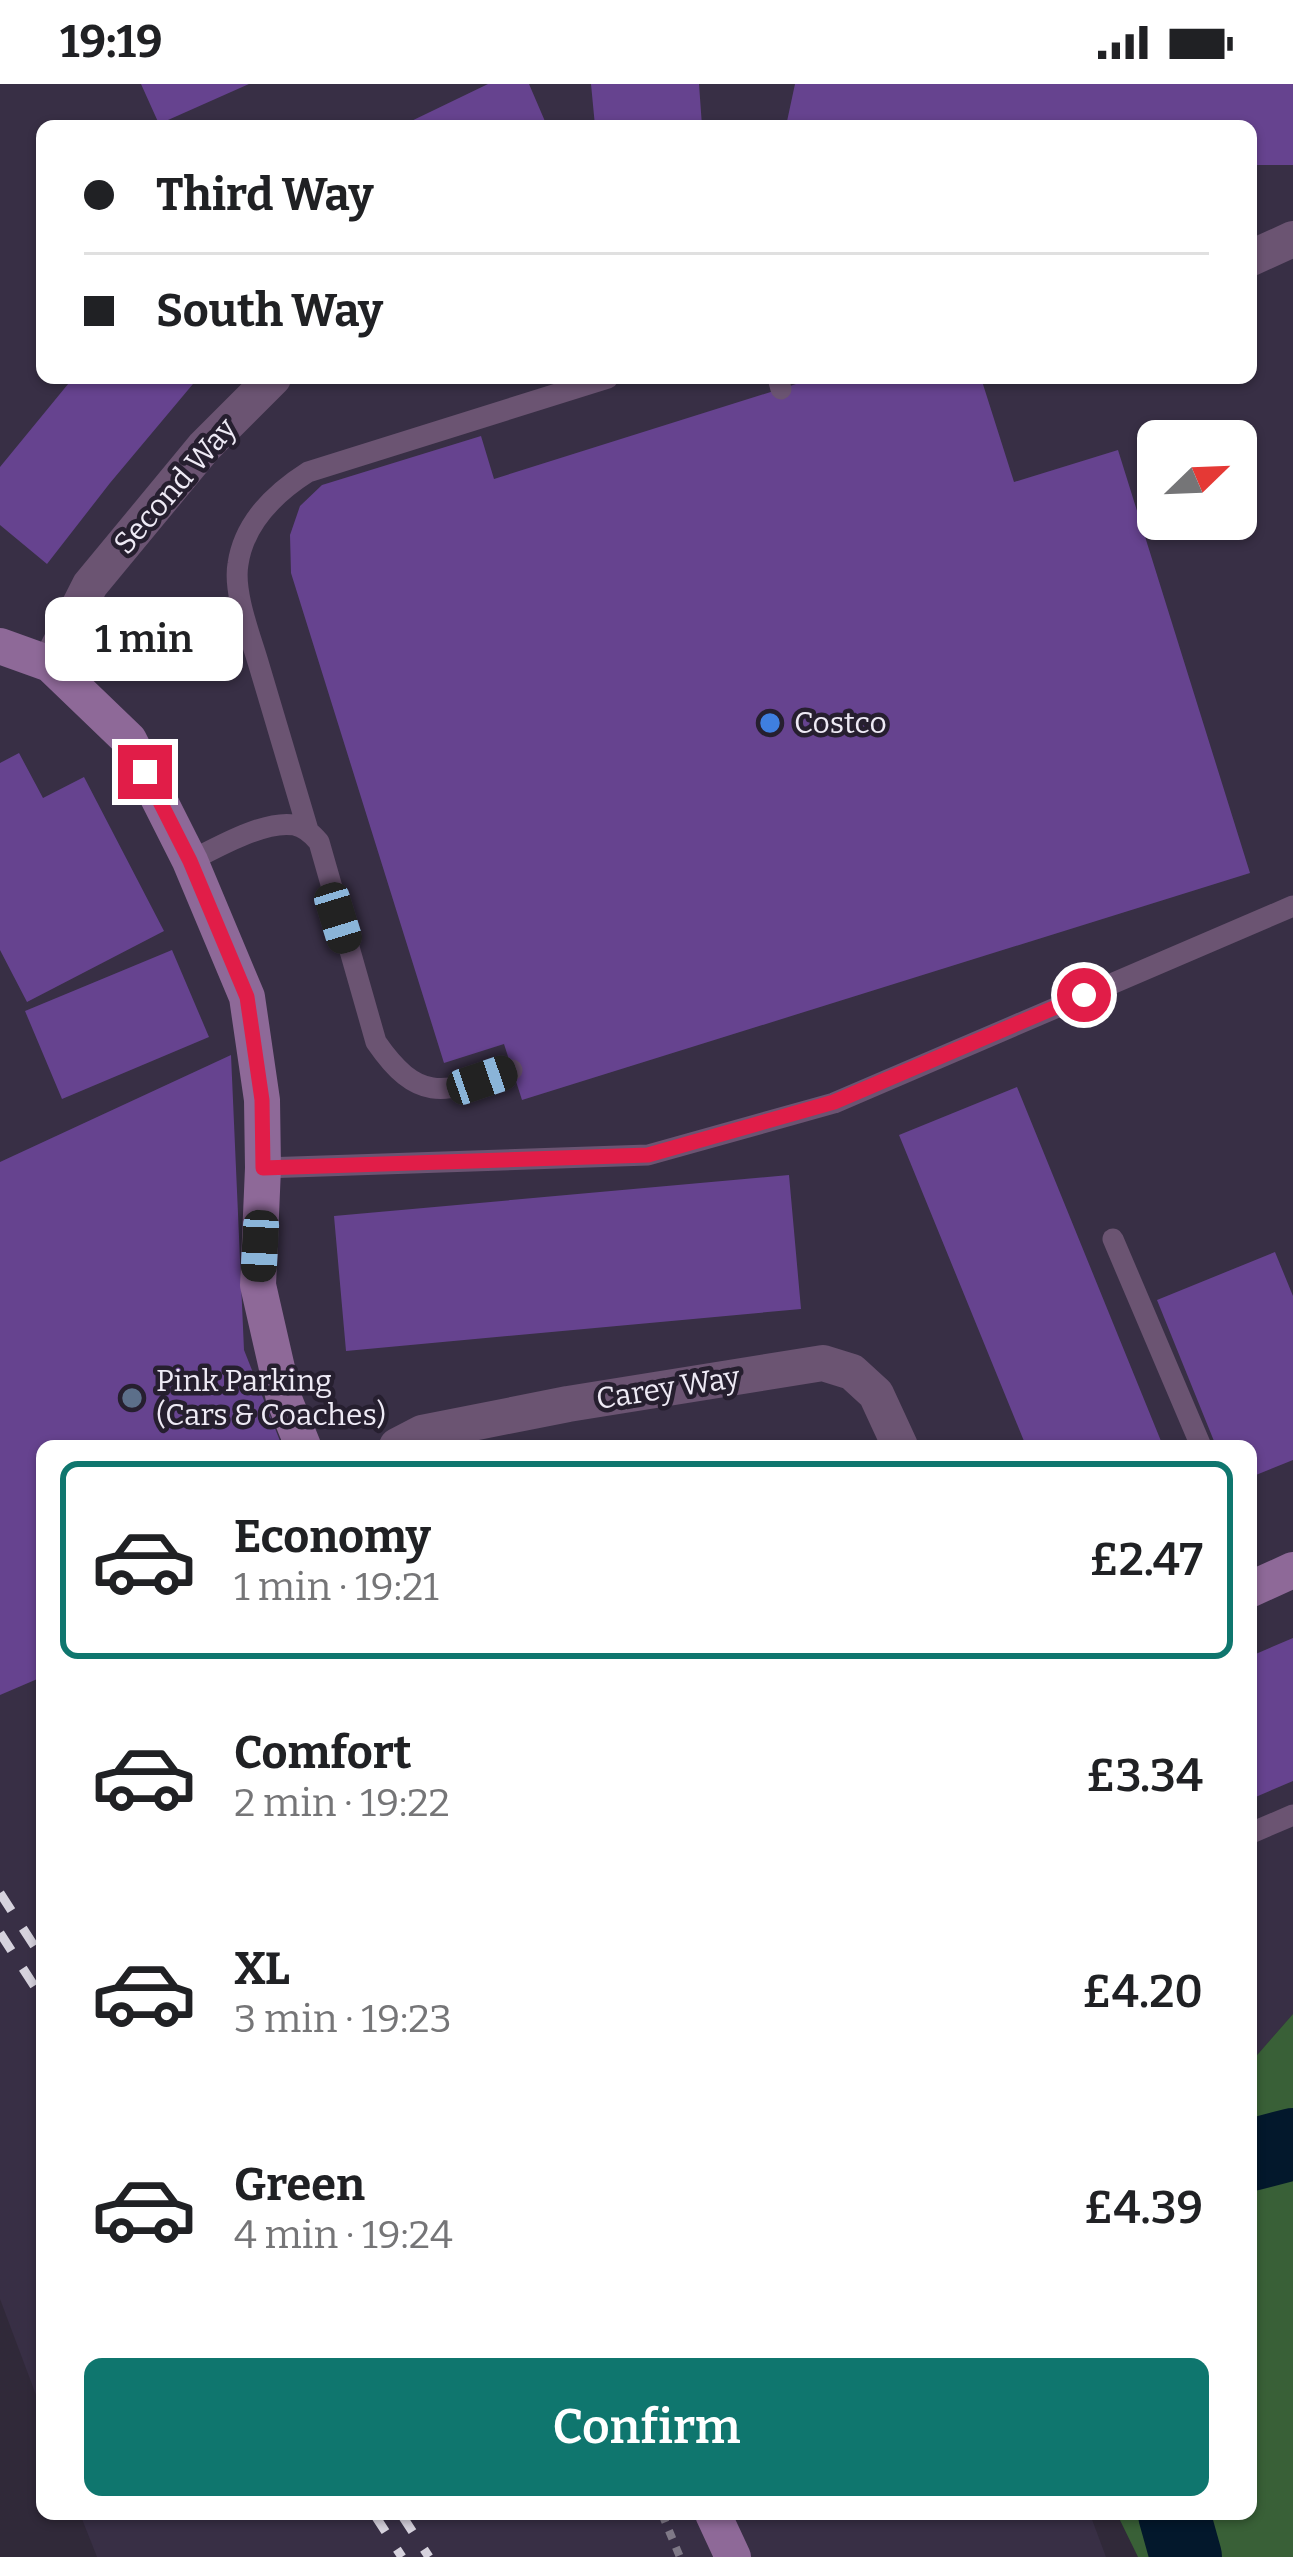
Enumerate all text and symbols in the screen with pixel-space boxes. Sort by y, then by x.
text: 19:19 [60,15,163,69]
text: Third Way [156,168,373,222]
text: South Way [156,284,383,338]
street label: Second Way [106,411,244,561]
north arrow [1137,420,1257,540]
map controls [1137,420,1257,540]
callout: 1 min [46,598,244,682]
text: 1 min [95,616,193,662]
place label: Costco [794,705,887,741]
marker: Costco [757,710,783,736]
route end [118,745,172,799]
car [310,878,366,958]
route start [1057,968,1111,1022]
car [442,1051,522,1109]
car [240,1209,280,1283]
street label: Carey Way [594,1359,742,1417]
place label: Pink Parking (Cars & Coaches) [156,1363,386,1433]
marker: Pink Parking (Cars & Coaches) [119,1385,145,1411]
icon: car [90,1506,198,1614]
text: Economy [234,1510,431,1564]
text: £2.47 [1089,1533,1203,1587]
text: 1 min · 19:21 [234,1564,439,1610]
icon: car [90,1722,198,1830]
text: Comfort [234,1726,412,1780]
text: £3.34 [1086,1749,1203,1803]
text: 2 min · 19:22 [234,1780,450,1826]
icon: car [90,1938,198,2046]
text: XL [234,1942,290,1996]
text: £4.20 [1082,1965,1203,2019]
text: 3 min · 19:23 [234,1996,452,2042]
icon: car [90,2154,198,2262]
text: Green [234,2158,365,2212]
text: £4.39 [1084,2181,1203,2235]
text: 4 min · 19:24 [234,2212,453,2258]
button: Confirm [84,2358,1209,2496]

